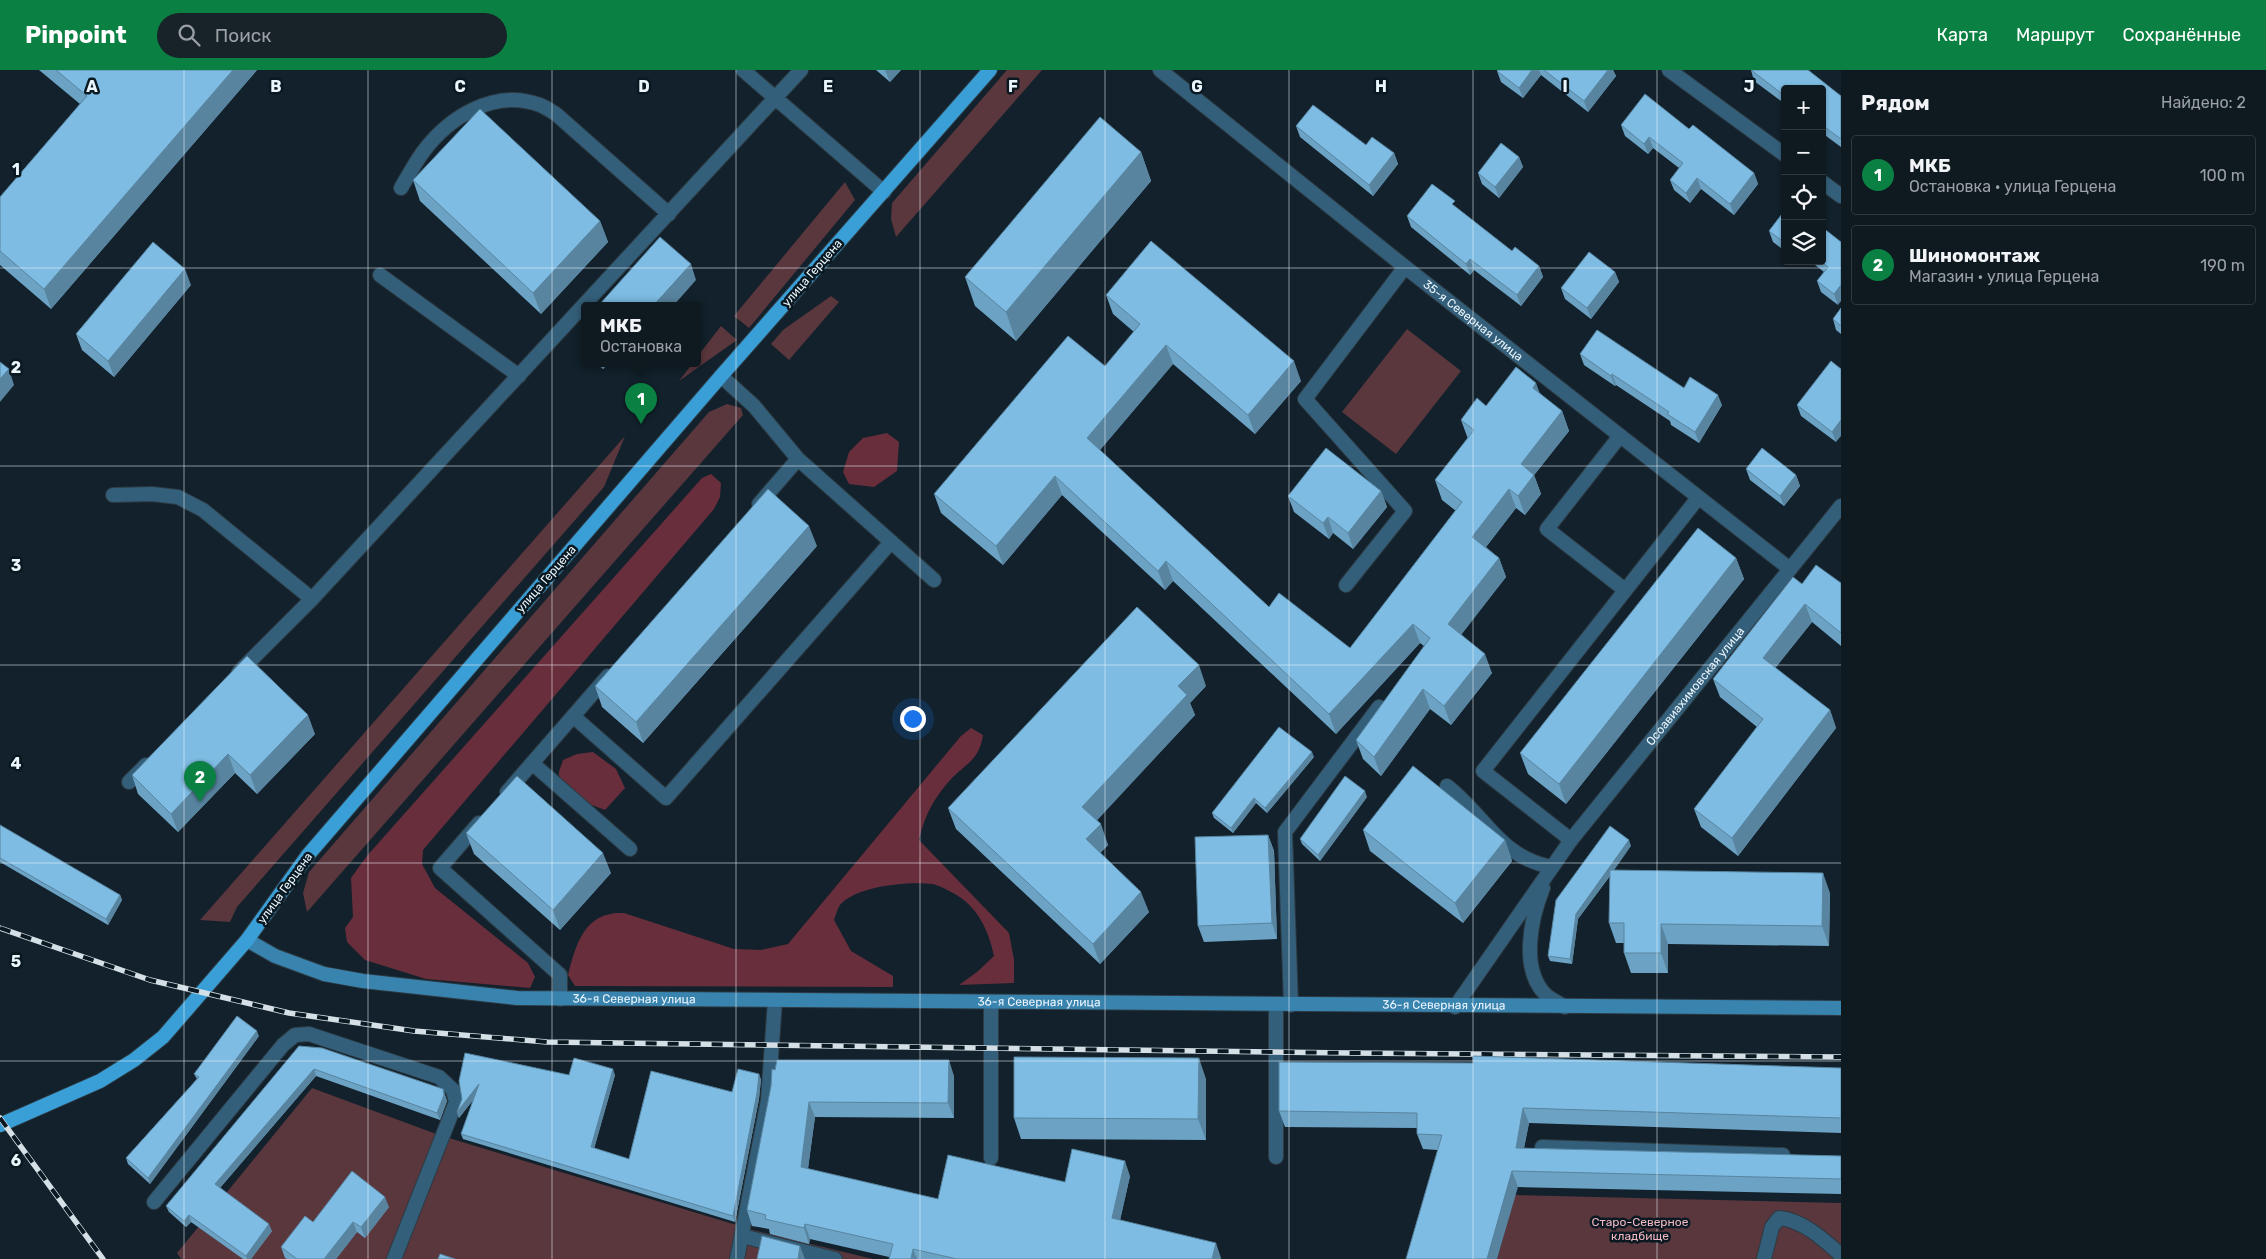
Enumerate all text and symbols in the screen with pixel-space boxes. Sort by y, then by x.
search box [157,13,507,58]
text: Pinpoint [25,21,127,49]
icon: search [175,21,203,49]
text: Поиск [215,24,271,47]
text: Карта [1937,24,1988,46]
text: Маршрут [2016,24,2095,46]
text: Сохранённые [2123,24,2241,46]
text: A [86,77,98,96]
text: B [270,77,282,96]
text: C [454,77,466,96]
text: D [638,77,650,96]
text: E [823,77,833,96]
text: F [1008,77,1018,96]
text: G [1191,77,1203,96]
text: H [1375,77,1387,96]
text: I [1562,77,1568,96]
text: J [1744,77,1754,96]
map controls [1781,85,1826,265]
button: + [1781,85,1826,130]
text: Рядом [1861,90,1930,115]
text: Найдено: 2 [2161,93,2246,112]
button: − [1781,130,1826,175]
text: МКБ [1909,154,1951,177]
text: 1 [12,160,20,179]
text: 1 [1874,166,1882,185]
text: 100 m [2200,166,2245,185]
button: locate [1781,175,1826,220]
text: Остановка · улица Герцена [1909,177,2116,196]
button: layers [1781,220,1826,265]
street label: улица Герцена [779,237,845,309]
text: Шиномонтаж [1909,244,2040,267]
text: 2 [1873,256,1883,275]
text: 190 m [2200,256,2245,275]
text: Магазин · улица Герцена [1909,267,2099,286]
street label: 35-я Северная улица [1420,277,1526,364]
popup [581,302,701,367]
text: МКБ [600,314,642,337]
text: Остановка [600,337,682,356]
text: 2 [11,358,21,377]
pin: 1 [625,383,657,424]
street label: улица Герцена [513,543,579,615]
text: 3 [11,556,21,575]
street label: Осоавиахимовская улица [1643,624,1747,748]
your location [900,706,926,732]
text: 4 [11,754,22,773]
pin: 2 [184,761,216,802]
street label: улица Герцена [255,850,315,926]
text: 5 [11,952,21,971]
street label: 36-я Северная улица [572,991,696,1006]
street label: 36-я Северная улица [977,994,1101,1009]
street label: 36-я Северная улица [1382,998,1506,1012]
text: 6 [11,1151,21,1170]
park label: Старо-Северное кладбище [1592,1215,1689,1243]

